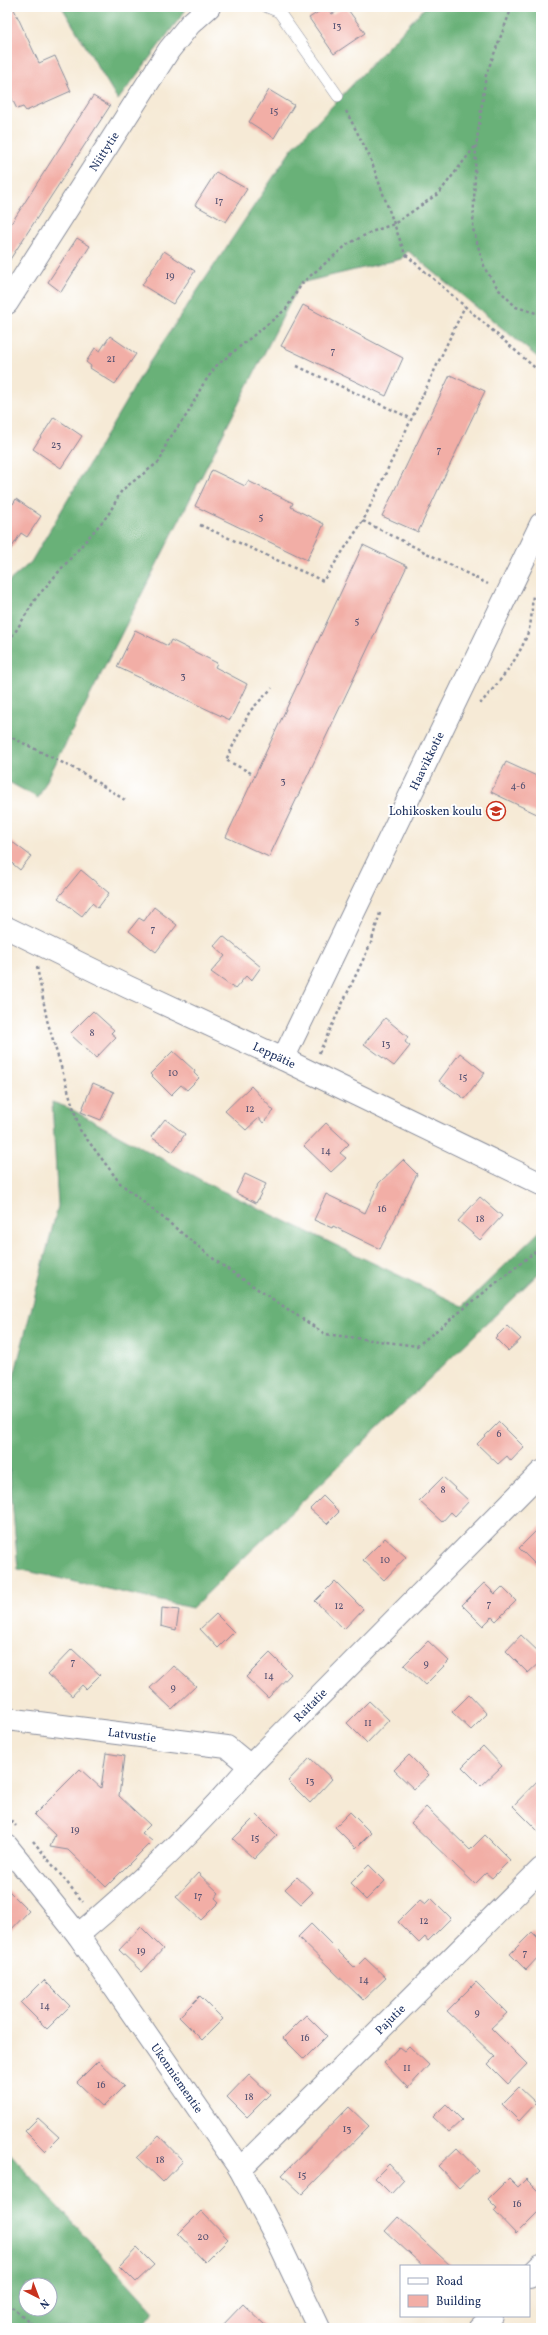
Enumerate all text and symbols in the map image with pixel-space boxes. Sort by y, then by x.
house number: 13 [332,19,342,33]
house number: 15 [270,104,279,118]
street label: Niittytie [86,129,124,175]
house number: 17 [215,194,224,208]
house number: 19 [165,269,175,283]
house number: 7 [331,344,336,358]
house number: 21 [106,352,116,366]
house number: 23 [51,438,61,452]
house number: 7 [437,443,442,457]
house number: 5 [259,510,264,524]
house number: 5 [355,614,360,628]
house number: 3 [180,669,186,683]
street label: Haavikkotie [407,729,449,793]
house number: 3 [280,774,286,788]
house number: 4-6 [510,779,526,793]
school or university icon: Lohikosken koulu [485,800,507,822]
place label: Lohikosken koulu [389,804,482,820]
house number: 7 [151,922,156,936]
house number: 8 [89,1026,95,1040]
house number: 13 [381,1037,391,1051]
street label: Leppätie [250,1039,298,1073]
house number: 10 [168,1066,178,1080]
house number: 15 [459,1070,468,1084]
house number: 12 [245,1102,255,1116]
house number: 14 [321,1144,331,1158]
house number: 16 [378,1202,386,1216]
house number: 18 [476,1212,484,1226]
house number: 6 [496,1427,502,1441]
house number: 8 [440,1483,446,1497]
house number: 10 [380,1553,390,1567]
house number: 7 [487,1597,492,1611]
house number: 12 [334,1599,344,1613]
house number: 7 [71,1655,76,1669]
house number: 9 [423,1657,429,1671]
house number: 14 [264,1669,274,1683]
house number: 9 [170,1681,176,1695]
street label: Raitatie [291,1685,331,1726]
house number: 11 [364,1716,372,1730]
street label: Latvustie [107,1725,157,1747]
house number: 13 [305,1774,315,1788]
house number: 19 [70,1823,80,1837]
house number: 15 [251,1831,260,1845]
house number: 17 [194,1889,203,1903]
house number: 12 [419,1914,429,1928]
house number: 19 [136,1944,146,1958]
house number: 7 [523,1946,528,1960]
house number: 14 [359,1973,369,1987]
house number: 14 [40,1999,50,2013]
street label: Pajutie [372,2001,410,2039]
house number: 9 [474,2006,480,2020]
house number: 16 [301,2031,309,2045]
street label: Ukonniementie [147,2041,206,2117]
house number: 11 [403,2061,411,2075]
house number: 16 [97,2078,105,2092]
house number: 18 [245,2090,253,2104]
house number: 13 [342,2122,352,2136]
house number: 18 [156,2153,164,2167]
house number: 15 [298,2168,307,2182]
house number: 16 [513,2197,521,2211]
house number: 20 [197,2230,209,2244]
legend [400,2265,530,2317]
text: Road [436,2274,463,2290]
north arrow [18,2277,58,2317]
text: Building [436,2294,481,2310]
text: N [36,2295,52,2312]

